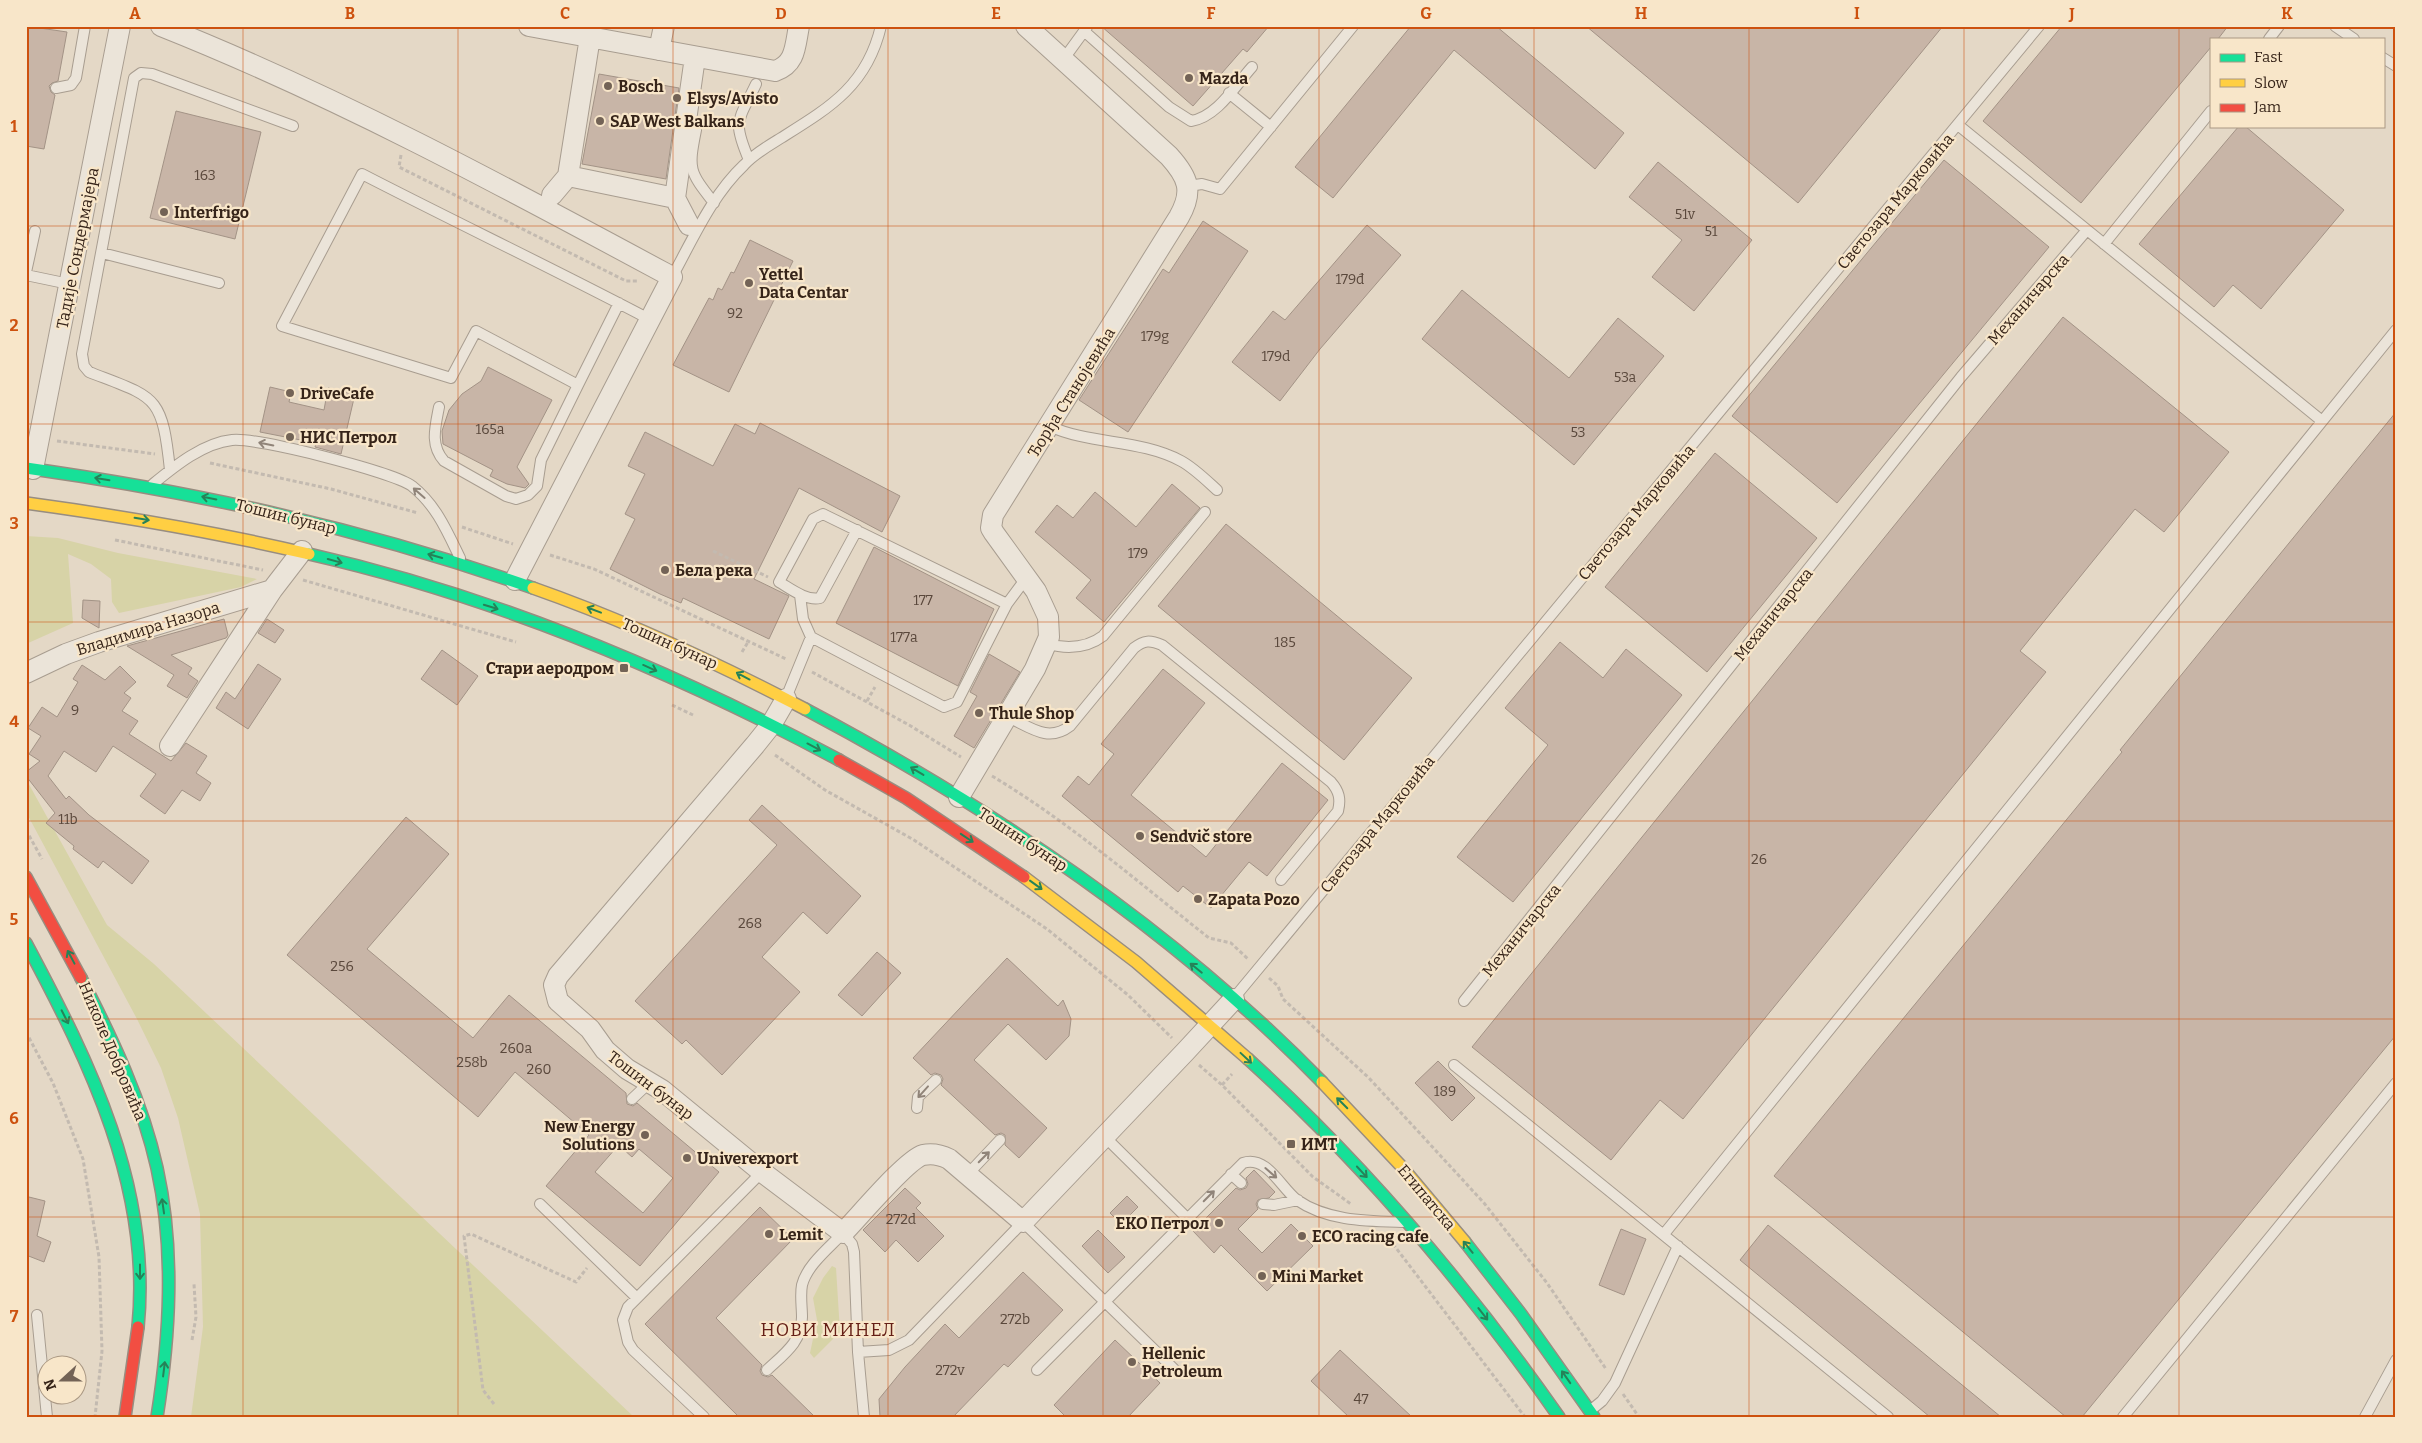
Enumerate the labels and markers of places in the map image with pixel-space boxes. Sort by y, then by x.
place label: Mazda [1199,69,1248,88]
marker: Mazda [1183,72,1195,84]
place label: Bosch [618,77,664,96]
marker: Bosch [602,80,614,92]
place label: Elsys/Avisto [687,89,778,108]
marker: Elsys/Avisto [671,92,683,104]
place label: SAP West Balkans [610,112,745,131]
marker: SAP West Balkans [594,115,606,127]
place label: Interfrigo [174,203,249,222]
marker: Interfrigo [158,206,170,218]
place label: Yettel Data Centar [759,265,849,302]
marker: Yettel Data Centar [743,277,755,289]
place label: DriveCafe [300,384,374,403]
marker: DriveCafe [284,387,296,399]
place label: НИС Петрол [300,428,397,447]
marker: НИС Петрол [284,431,296,443]
place label: Бела река [675,561,752,580]
marker: Бела река [659,564,671,576]
place label: Стари аеродром [486,659,614,678]
marker: Стари аеродром [618,662,630,674]
place label: Thule Shop [989,704,1074,723]
marker: Thule Shop [973,707,985,719]
place label: Sendvič store [1150,827,1252,846]
marker: Sendvič store [1134,830,1146,842]
place label: Zapata Pozo [1208,890,1300,909]
marker: Zapata Pozo [1192,893,1204,905]
place label: New Energy Solutions [544,1117,635,1154]
marker: New Energy Solutions [639,1129,651,1141]
place label: ИМТ [1301,1135,1338,1154]
marker: ИМТ [1285,1138,1297,1150]
place label: Univerexport [697,1149,799,1168]
marker: Univerexport [681,1152,693,1164]
place label: ЕКО Петрол [1115,1214,1209,1233]
marker: ЕКО Петрол [1213,1217,1225,1229]
place label: Lemit [779,1225,824,1244]
place label: ECO racing cafe [1312,1227,1429,1246]
marker: Lemit [763,1228,775,1240]
marker: ECO racing cafe [1296,1230,1308,1242]
place label: Mini Market [1272,1267,1364,1286]
marker: Mini Market [1256,1270,1268,1282]
place label: Hellenic Petroleum [1142,1344,1223,1381]
marker: Hellenic Petroleum [1126,1356,1138,1368]

